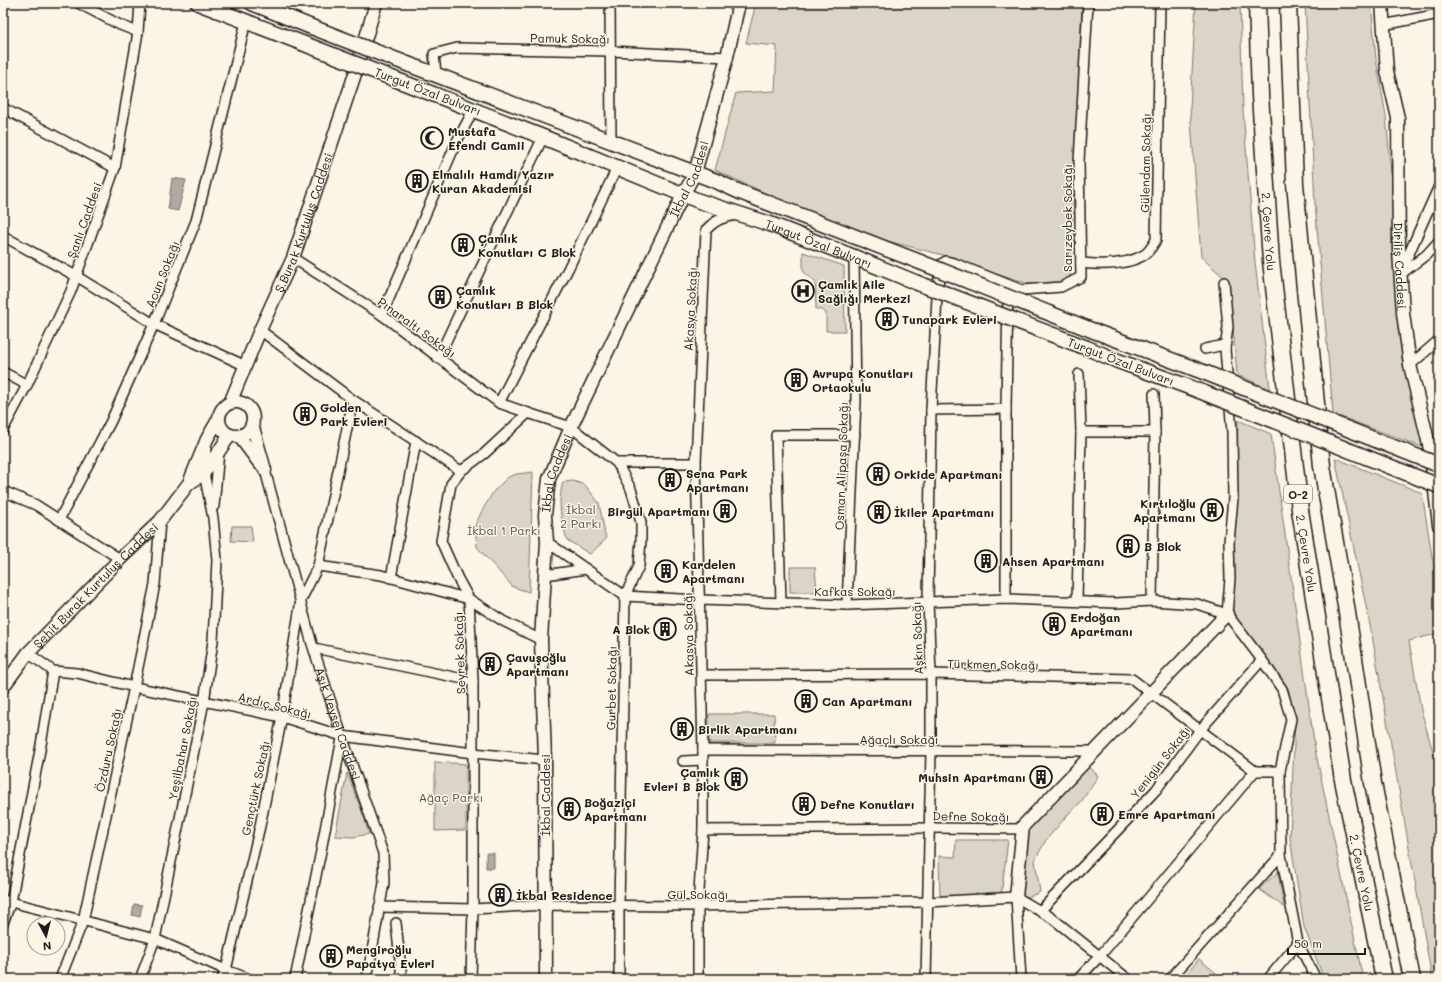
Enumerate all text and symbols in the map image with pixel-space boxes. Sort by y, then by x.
street label: Pamuk Sokağı [530,29,610,47]
street label: Turgut Özal Bulvarı [372,63,484,119]
street label: Gülendam Sokağı [1136,113,1154,213]
place label: Mustafa Efendi Camii [448,123,525,153]
mosque icon: Mustafa Efendi Camii [419,125,445,151]
street label: İkbal Caddesi [666,139,712,220]
street label: Ş.Burak Kurtuluş Caddesi [270,151,336,295]
street label: Sarızeybek Sokağı [1059,164,1075,272]
place label: Elmalılı Hamdi Yazır Kuran Akademisi [432,166,554,196]
building icon: Elmalılı Hamdi Yazır Kuran Akademisi [404,168,430,194]
street label: Şanlı Caddesi [63,180,105,260]
street label: 2. Çevre Yolu [1258,192,1280,272]
street label: Turgut Özal Bulvarı [764,215,874,272]
street label: Diriliş Caddesi [1391,222,1411,309]
place label: Çamlık Konutları C Blok [478,230,576,260]
building icon: Çamlık Konutları C Blok [450,232,476,258]
street label: Acun Sokağı [141,238,183,310]
street label: Akasya Sokağı [680,267,700,351]
place label: Çamlık Aile Sağlığı Merkezi [818,276,911,306]
hospital icon: Çamlık Aile Sağlığı Merkezi [790,278,816,304]
place label: Çamlık Konutları B Blok [456,282,553,312]
building icon: Çamlık Konutları B Blok [427,284,453,310]
street label: Pınaraltı Sokağı [375,293,459,361]
building icon: Tunapark Evleri [874,306,900,332]
place label: Tunapark Evleri [902,311,997,327]
street label: Turgut Özal Bulvarı [1065,333,1177,389]
place label: Avrupa Konutları Ortaokulu [812,365,913,395]
building icon: Avrupa Konutları Ortaokulu [783,367,809,393]
place label: Golden Park Evleri [320,399,388,429]
building icon: Golden Park Evleri [292,401,318,427]
street label: Osman Alipaşa Sokağı [831,402,851,530]
street label: İkbal Caddesi [537,431,575,513]
building icon: Orkide Apartmanı [865,461,891,487]
place label: Sena Park Apartmanı [686,465,749,495]
place label: Orkide Apartmanı [894,466,1002,482]
building icon: Sena Park Apartmanı [657,467,683,493]
road number: O-2 [1284,485,1312,503]
place label: Kırtıloğlu Apartmanı [1133,495,1196,525]
building icon: Kırtıloğlu Apartmanı [1199,497,1225,523]
building icon: Birgül Apartmanı [712,498,738,524]
building icon: İkiler Apartmanı [866,499,892,525]
park label: İkbal 2 Parkı [560,501,602,531]
place label: Birgül Apartmanı [607,503,710,519]
place label: İkiler Apartmanı [894,504,994,520]
street label: 2. Çevre Yolu [1293,513,1321,593]
street label: Şehit Burak Kurtuluş Caddesi [30,519,162,651]
park label: İkbal 1 Parkı [467,522,541,538]
building icon: B Blok [1115,533,1141,559]
place label: B Blok [1144,538,1182,554]
building icon: Ahsen Apartmanı [973,548,999,574]
place label: Ahsen Apartmanı [1002,553,1105,569]
place label: Kardelen Apartmanı [682,556,745,586]
building icon: Kardelen Apartmanı [653,558,679,584]
street label: Kafkas Sokağı [814,583,896,599]
street label: Akasya Sokağı [679,592,697,676]
street label: Aşkın Sokağı [908,601,926,675]
place label: Erdoğan Apartmanı [1070,609,1133,639]
street label: Seyrek Sokağı [450,611,468,695]
building icon: Erdoğan Apartmanı [1041,611,1067,637]
building icon: A Blok [652,616,678,642]
place label: A Blok [612,621,650,637]
street label: Gurbet Sokağı [602,646,620,730]
place label: Çavuşoğlu Apartmanı [506,649,569,679]
building icon: Çavuşoğlu Apartmanı [477,651,503,677]
street label: Türkmen Sokağı [947,655,1039,673]
street label: Aşık Veysel Caddesi [312,665,365,782]
street label: Ardıç Sokağı [237,688,313,722]
building icon: Can Apartmanı [793,688,819,714]
place label: Can Apartmanı [822,693,912,709]
street label: Yeşilbahar Sokağı [164,695,200,801]
street label: Özduru Sokağı [91,707,125,793]
building icon: Birlik Apartmanı [669,716,695,742]
place label: Birlik Apartmanı [698,721,797,737]
street label: Yenigün Sokağı [1127,722,1193,802]
street label: Ağaçlı Sokağı [860,731,938,747]
street label: Gençtürk Sokağı [237,739,273,837]
street label: İkbal Caddesi [537,754,553,836]
place label: Çamlık Evleri B Blok [643,764,720,794]
building icon: Muhsin Apartmanı [1028,764,1054,790]
building icon: Çamlık Evleri B Blok [723,766,749,792]
place label: Muhsin Apartmanı [918,769,1026,785]
park label: Ağaç Parkı [419,789,483,805]
building icon: Defne Konutları [791,791,817,817]
place label: Boğaziçi Apartmanı [584,794,647,824]
building icon: Boğaziçi Apartmanı [556,796,582,822]
place label: Defne Konutları [820,796,915,812]
building icon: Emre Apartmanı [1089,801,1115,827]
place label: Emre Apartmanı [1118,806,1216,822]
street label: Defne Sokağı [933,807,1009,825]
street label: 2. Çevre Yolu [1346,833,1378,913]
building icon: İkbal Residence [487,882,513,908]
street label: Gül Sokağı [668,886,728,902]
place label: İkbal Residence [516,887,613,903]
north arrow [26,916,66,956]
scale bar [1288,930,1365,956]
text: 50 m [1294,935,1322,951]
text: N [42,938,52,954]
place label: Mengiroğlu Papatya Evleri [346,941,435,971]
building icon: Mengiroğlu Papatya Evleri [318,943,344,969]

